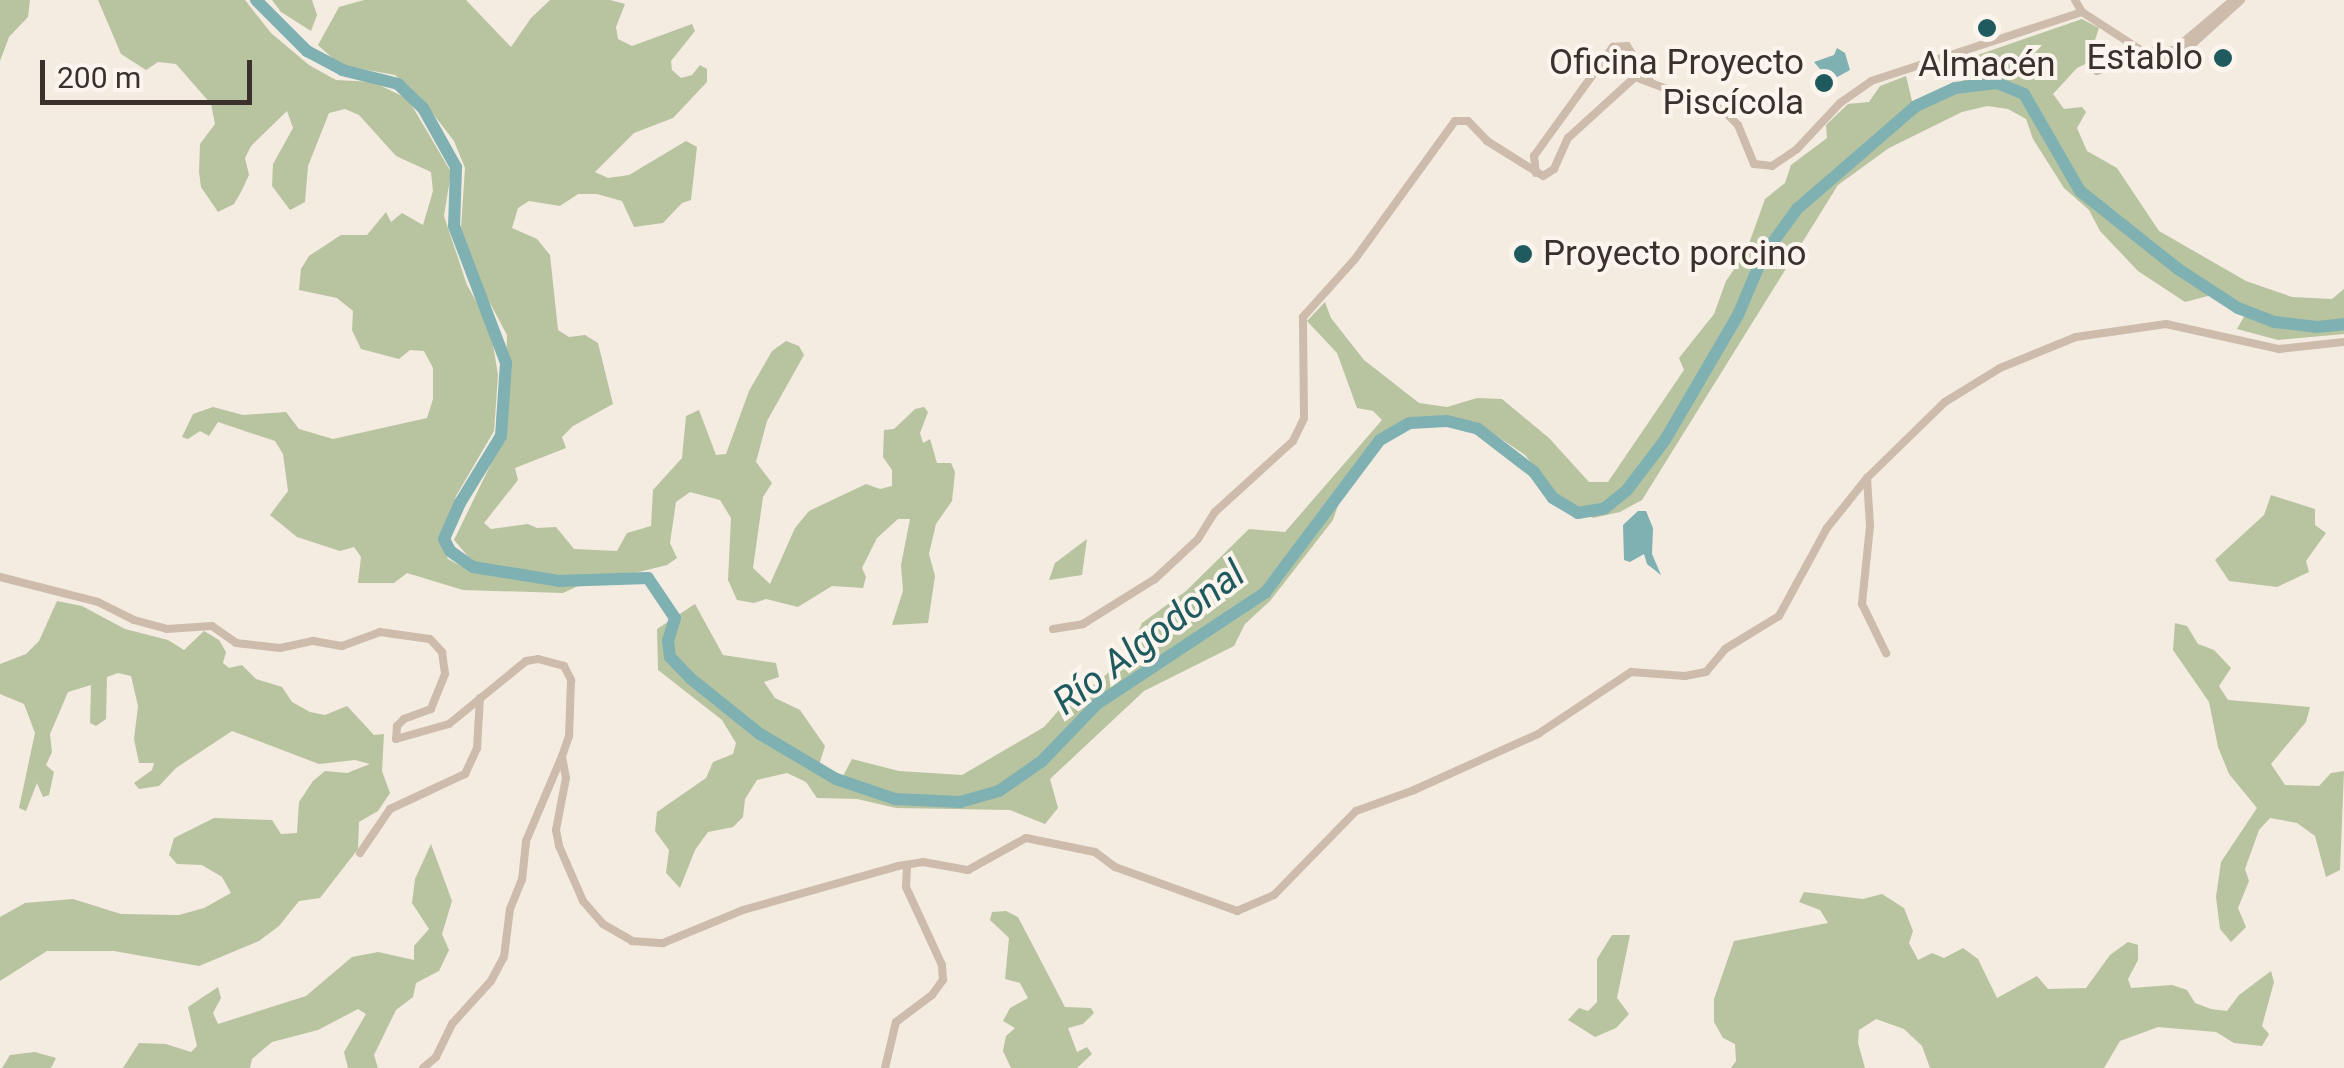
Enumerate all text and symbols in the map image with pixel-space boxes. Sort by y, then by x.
marker: Almacén [1976,17,1998,39]
place label: Establo [2086,37,2203,79]
scale bar [45,40,258,102]
place label: Oficina Proyecto Piscícola [1549,42,1804,124]
place label: Almacén [1918,44,2056,86]
marker: Establo [2212,47,2234,69]
text: 200 m [57,60,141,95]
marker: Oficina Proyecto Piscícola [1813,72,1835,94]
place label: Proyecto porcino [1543,233,1807,275]
marker: Proyecto porcino [1512,243,1534,265]
water label: Río Algodonal [1044,551,1254,725]

